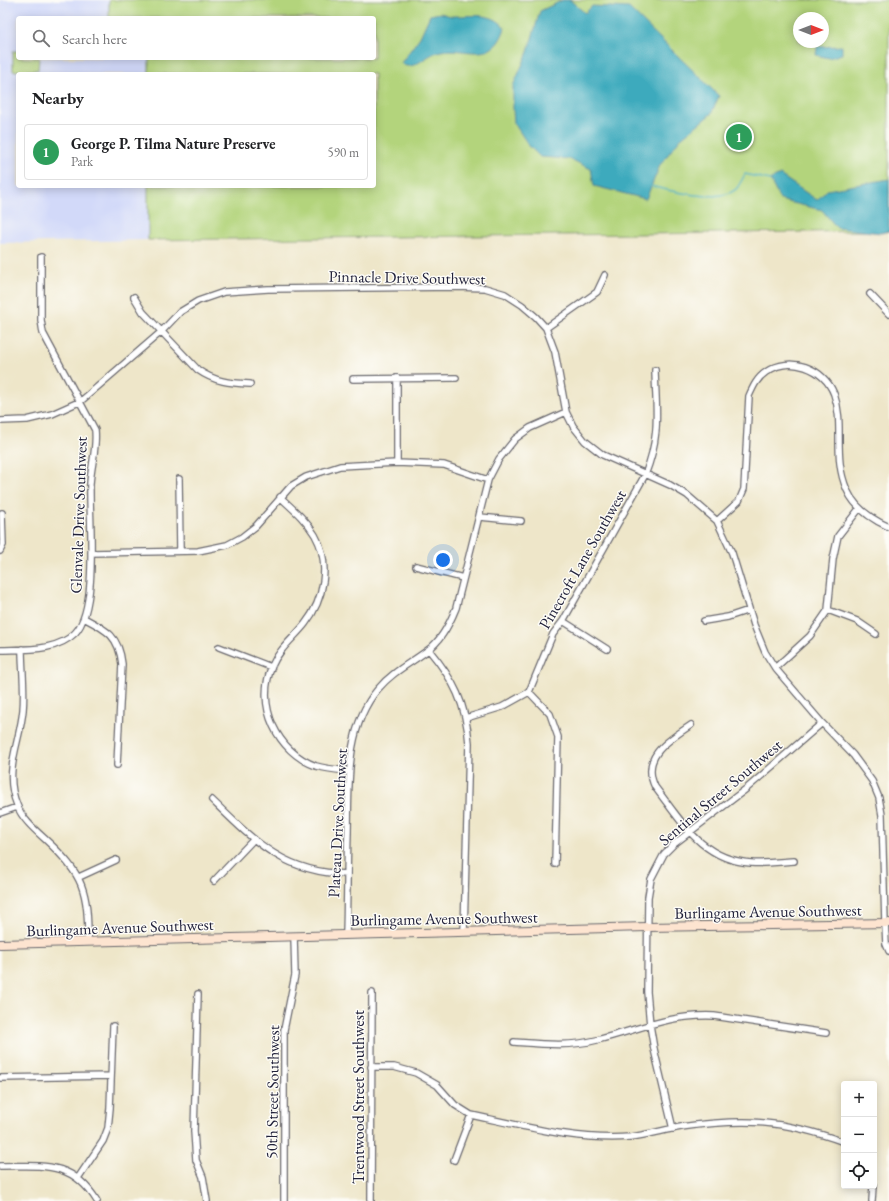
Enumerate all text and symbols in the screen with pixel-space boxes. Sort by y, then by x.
north arrow [793,12,829,48]
search box [16,16,376,60]
icon: search [30,27,52,49]
text: Search here [62,29,127,48]
text: Nearby [32,87,84,109]
pin: 1 [726,122,752,152]
text: George P. Tilma Nature Preserve [71,134,276,153]
text: 1 [43,144,49,161]
text: 590 m [328,144,359,161]
text: Park [71,153,93,170]
street label: Pinnacle Drive Southwest [328,266,486,289]
street label: Glenvale Drive Southwest [65,436,92,594]
street label: Pinecroft Lane Southwest [534,486,631,633]
your location [433,550,453,570]
street label: Sentinal Street Southwest [654,735,786,850]
street label: Plateau Drive Southwest [323,748,352,898]
street label: Burlingame Avenue Southwest [674,899,862,924]
street label: Burlingame Avenue Southwest [350,906,538,931]
street label: Burlingame Avenue Southwest [26,914,214,941]
street label: Trentwood Street Southwest [348,1010,369,1184]
street label: 50th Street Southwest [261,1025,284,1159]
map controls [841,1081,877,1189]
button: + [841,1081,877,1117]
button: − [841,1117,877,1153]
button: locate [841,1153,877,1189]

